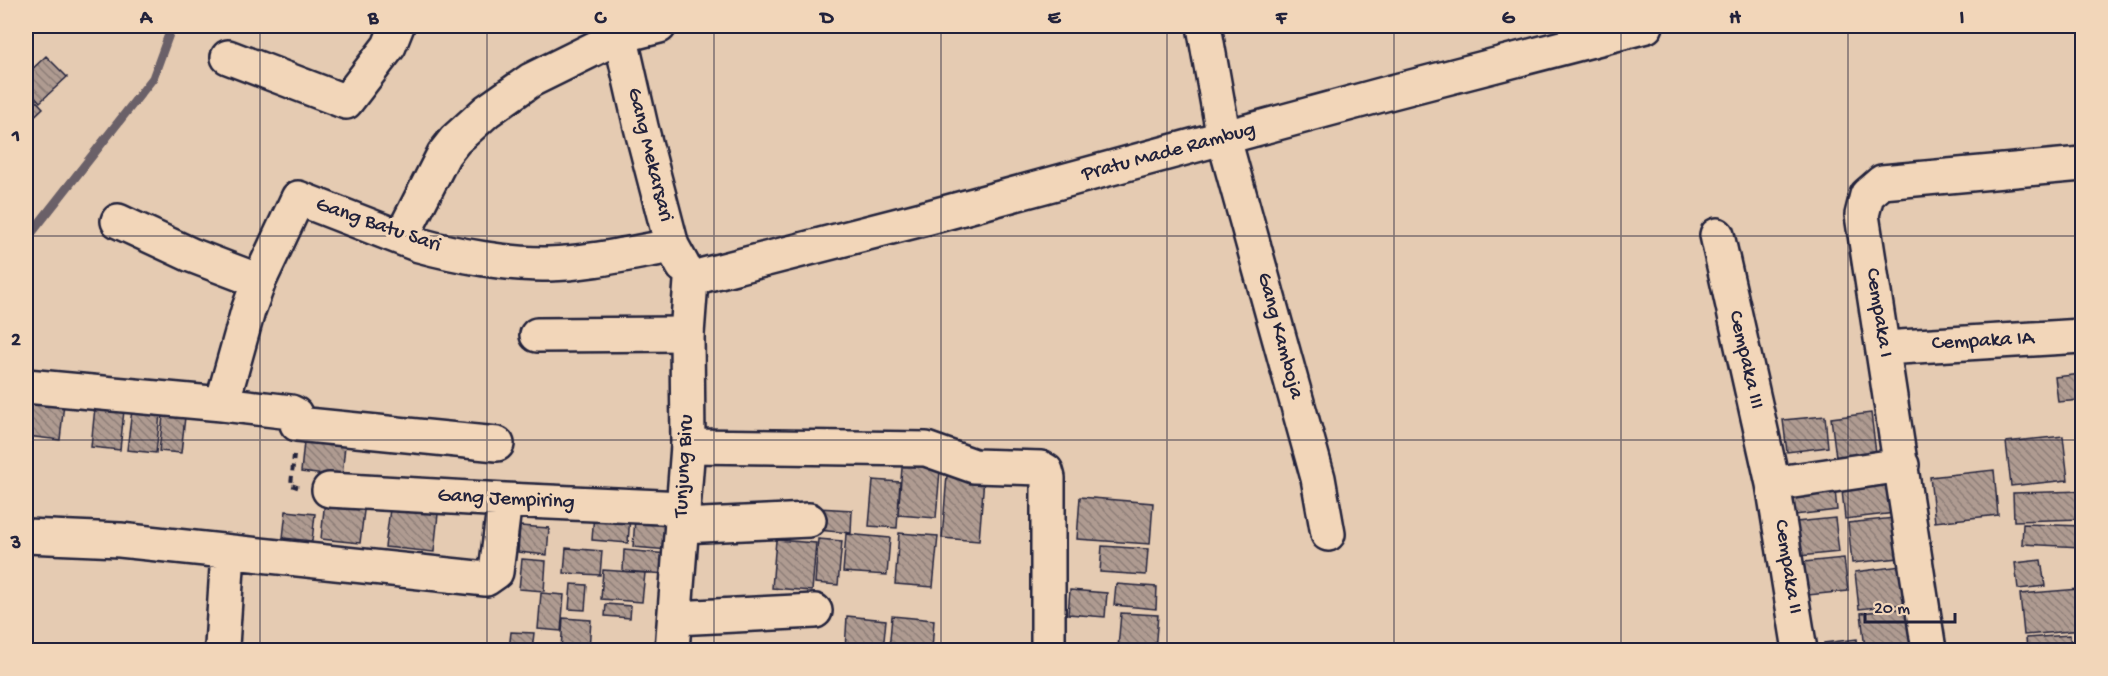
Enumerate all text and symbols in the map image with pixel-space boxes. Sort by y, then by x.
text: A [139,8,154,31]
text: B [367,8,379,31]
text: C [594,8,608,31]
text: D [818,8,834,31]
text: E [1048,8,1062,31]
text: F [1275,8,1288,31]
text: G [1502,8,1516,31]
text: H [1729,8,1741,31]
text: I [1960,8,1965,31]
street label: Gang Mekarsari [620,85,678,225]
street label: Pratu Made Rambug [1078,118,1259,188]
text: 1 [11,126,20,149]
street label: Gang Batu Sari [312,193,444,259]
street label: Cempaka I [1859,267,1897,359]
street label: Gang Kamboja [1250,270,1308,403]
street label: Cempaka III [1722,308,1768,412]
street label: Cempaka IA [1931,327,2036,357]
text: 2 [11,330,21,353]
street label: Tunjung Biru [670,414,700,519]
street label: Gang Jempiring [437,484,575,516]
street label: Cempaka II [1767,518,1807,616]
text: 3 [10,533,21,556]
scale bar [1865,586,1955,624]
text: 20 m [1874,599,1910,620]

